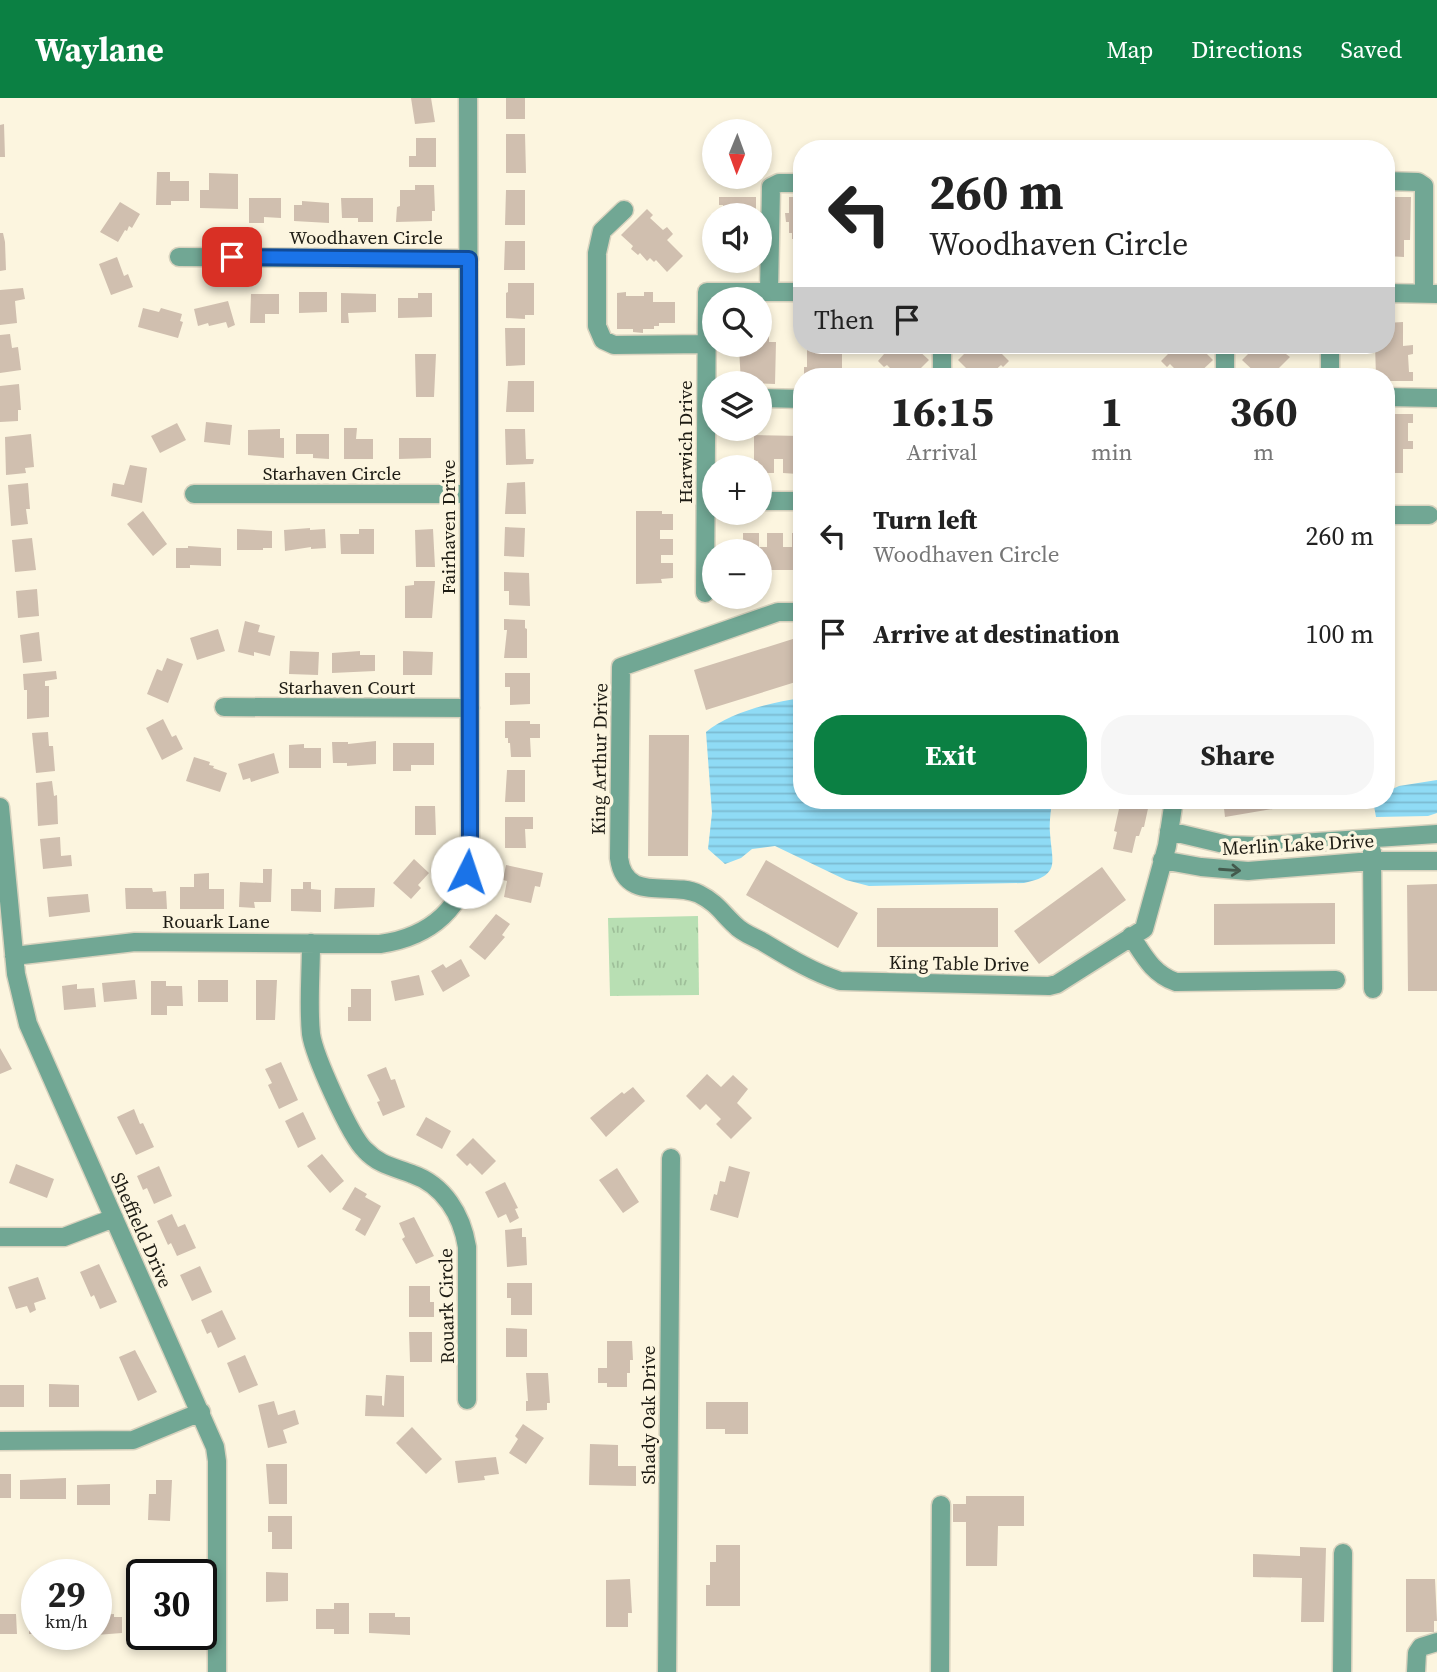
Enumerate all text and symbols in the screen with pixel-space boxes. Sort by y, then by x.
text: Waylane [35,27,164,72]
text: Map [1106,33,1153,66]
text: Directions [1191,33,1302,66]
text: Saved [1340,33,1402,66]
north arrow [702,119,772,189]
map controls [702,119,772,609]
text: 260 m [929,158,1064,225]
icon: left [814,168,905,259]
button: sound [702,203,772,273]
text: Woodhaven Circle [929,222,1188,266]
street label: Woodhaven Circle [289,224,443,250]
pin [202,227,262,287]
icon: arrive [213,238,251,276]
button: search [702,287,772,357]
icon: arrive [888,301,926,339]
text: Then [814,302,874,338]
button: layers [702,371,772,441]
street label: Harwich Drive [672,380,698,504]
text: 16:15 [890,382,994,440]
text: 1 [1100,382,1123,440]
text: 360 [1230,382,1298,440]
text: Arrival [906,436,977,468]
text: min [1091,436,1132,468]
text: m [1253,436,1274,468]
button: + [702,455,772,525]
street label: Starhaven Circle [263,460,401,486]
street label: Fairhaven Drive [435,460,461,594]
text: Turn left [873,502,977,538]
icon: left [814,517,852,555]
text: 260 m [1306,518,1374,554]
text: Woodhaven Circle [873,538,1059,570]
button: − [702,539,772,609]
icon: arrive [814,615,852,653]
text: Arrive at destination [873,616,1120,652]
text: 100 m [1306,616,1374,652]
street label: Starhaven Court [279,674,416,700]
street label: King Arthur Drive [585,683,613,835]
button: Exit [814,715,1087,795]
button: Share [1101,715,1374,795]
street label: Merlin Lake Drive [1221,827,1375,861]
position arrow [430,835,504,909]
one-way arrow [1218,863,1241,876]
street label: Rouark Lane [162,908,270,934]
street label: King Table Drive [889,949,1029,977]
street label: Sheffield Drive [105,1168,179,1292]
street label: Rouark Circle [432,1248,460,1364]
street label: Shady Oak Drive [635,1345,661,1485]
speed limit sign: 30 [126,1559,217,1650]
text: 29 [48,1571,85,1619]
text: km/h [45,1609,88,1634]

